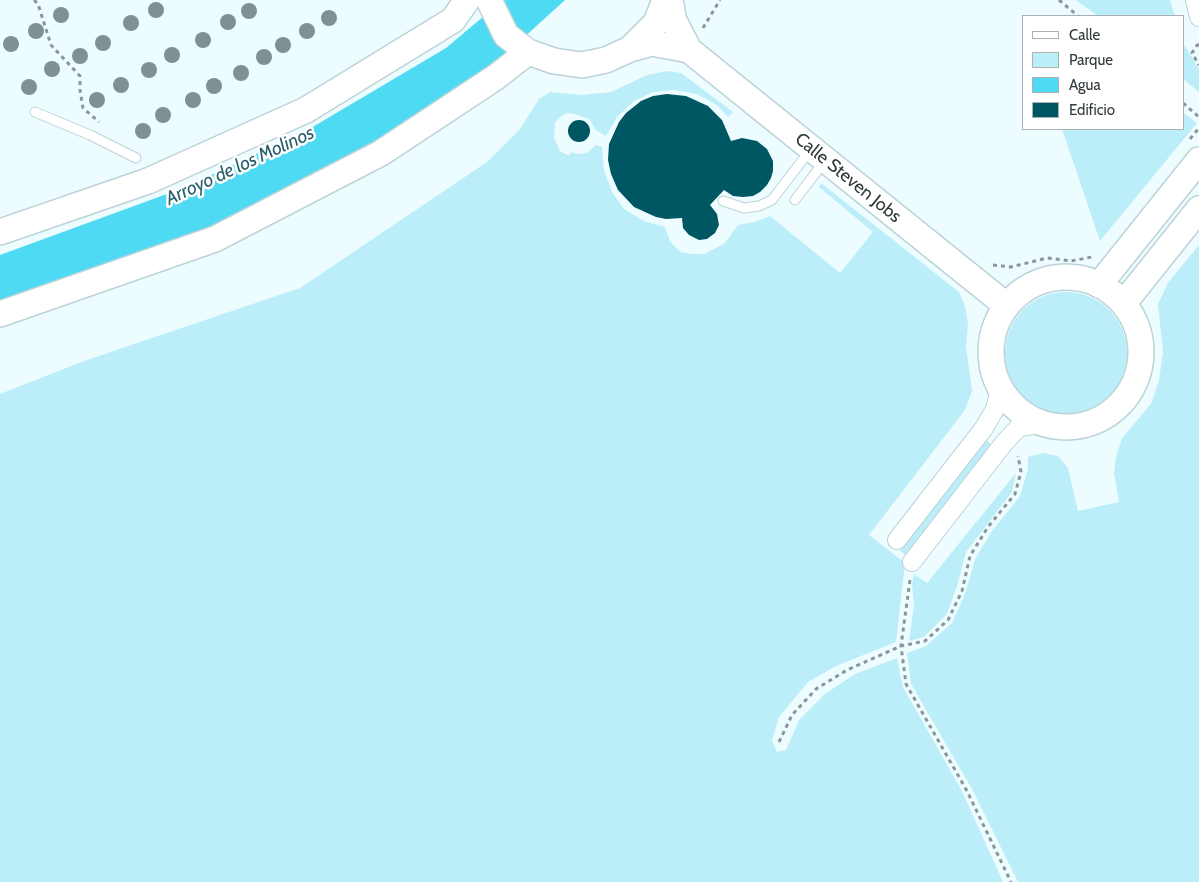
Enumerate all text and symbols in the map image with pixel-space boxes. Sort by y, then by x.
legend [1022,15,1184,130]
text: Calle [1069,26,1100,44]
text: Parque [1069,51,1113,69]
text: Agua [1069,76,1101,94]
text: Edificio [1069,101,1115,119]
water label: Arroyo de los Molinos [162,122,318,210]
street label: Calle Steven Jobs [791,129,905,227]

